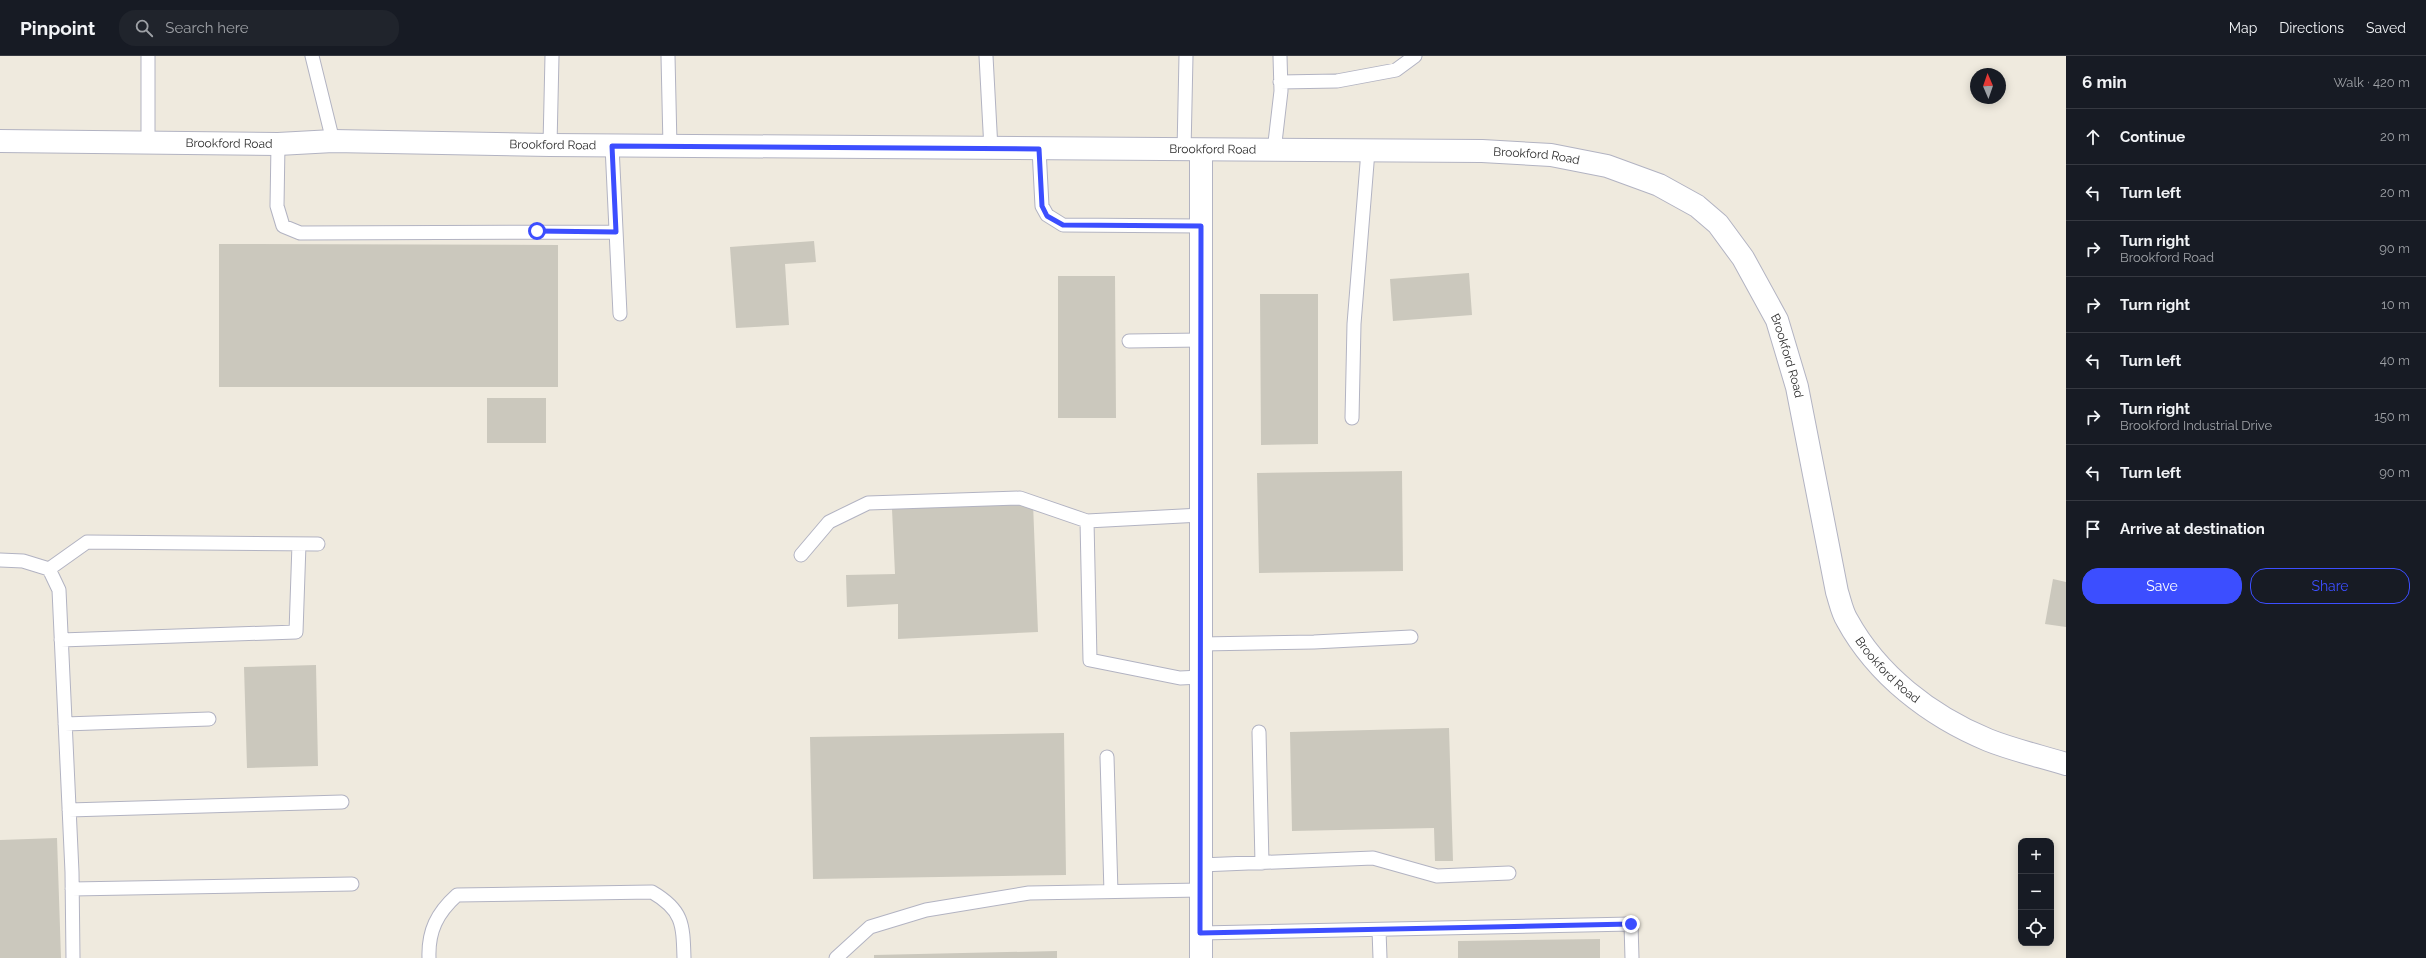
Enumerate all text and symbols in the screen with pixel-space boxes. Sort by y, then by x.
search box [119,10,399,46]
text: Pinpoint [20,17,95,39]
icon: search [133,17,155,39]
text: Search here [165,19,249,37]
text: Map [2229,20,2257,36]
text: Directions [2279,20,2344,36]
text: Saved [2366,20,2406,36]
north arrow [1970,68,2006,104]
text: 6 min [2082,72,2127,92]
text: Walk · 420 m [2333,75,2410,90]
icon: ahead [2082,126,2104,148]
text: Continue [2120,128,2185,146]
text: 20 m [2380,129,2410,144]
street label: Brookford Road [185,136,273,151]
street label: Brookford Road [509,137,596,152]
street label: Brookford Road [1169,142,1256,157]
street label: Brookford Road [1493,145,1581,168]
icon: left [2082,182,2104,204]
text: Turn left [2120,184,2181,202]
text: 20 m [2380,185,2410,200]
route start [528,222,546,240]
text: Turn right [2120,232,2190,250]
icon: right [2082,238,2104,260]
text: 90 m [2379,241,2410,256]
text: Brookford Road [2120,250,2214,265]
icon: right [2082,294,2104,316]
text: Turn right [2120,296,2190,314]
text: 10 m [2381,297,2410,312]
street label: Brookford Road [1768,311,1806,399]
icon: left [2082,350,2104,372]
text: Turn left [2120,352,2181,370]
text: 40 m [2380,353,2410,368]
text: Turn right [2120,400,2190,418]
icon: right [2082,406,2104,428]
text: 150 m [2374,409,2410,424]
text: Brookford Industrial Drive [2120,418,2272,433]
icon: left [2082,462,2104,484]
text: Turn left [2120,464,2181,482]
text: 90 m [2379,465,2410,480]
icon: arrive [2082,518,2104,540]
text: Arrive at destination [2120,520,2265,538]
button: Save [2082,568,2242,604]
button: Share [2250,568,2410,604]
street label: Brookford Road [1852,634,1922,706]
map controls [2018,838,2054,946]
button: + [2018,838,2054,874]
button: − [2018,874,2054,910]
button: locate [2018,910,2054,946]
route end [1622,915,1640,933]

